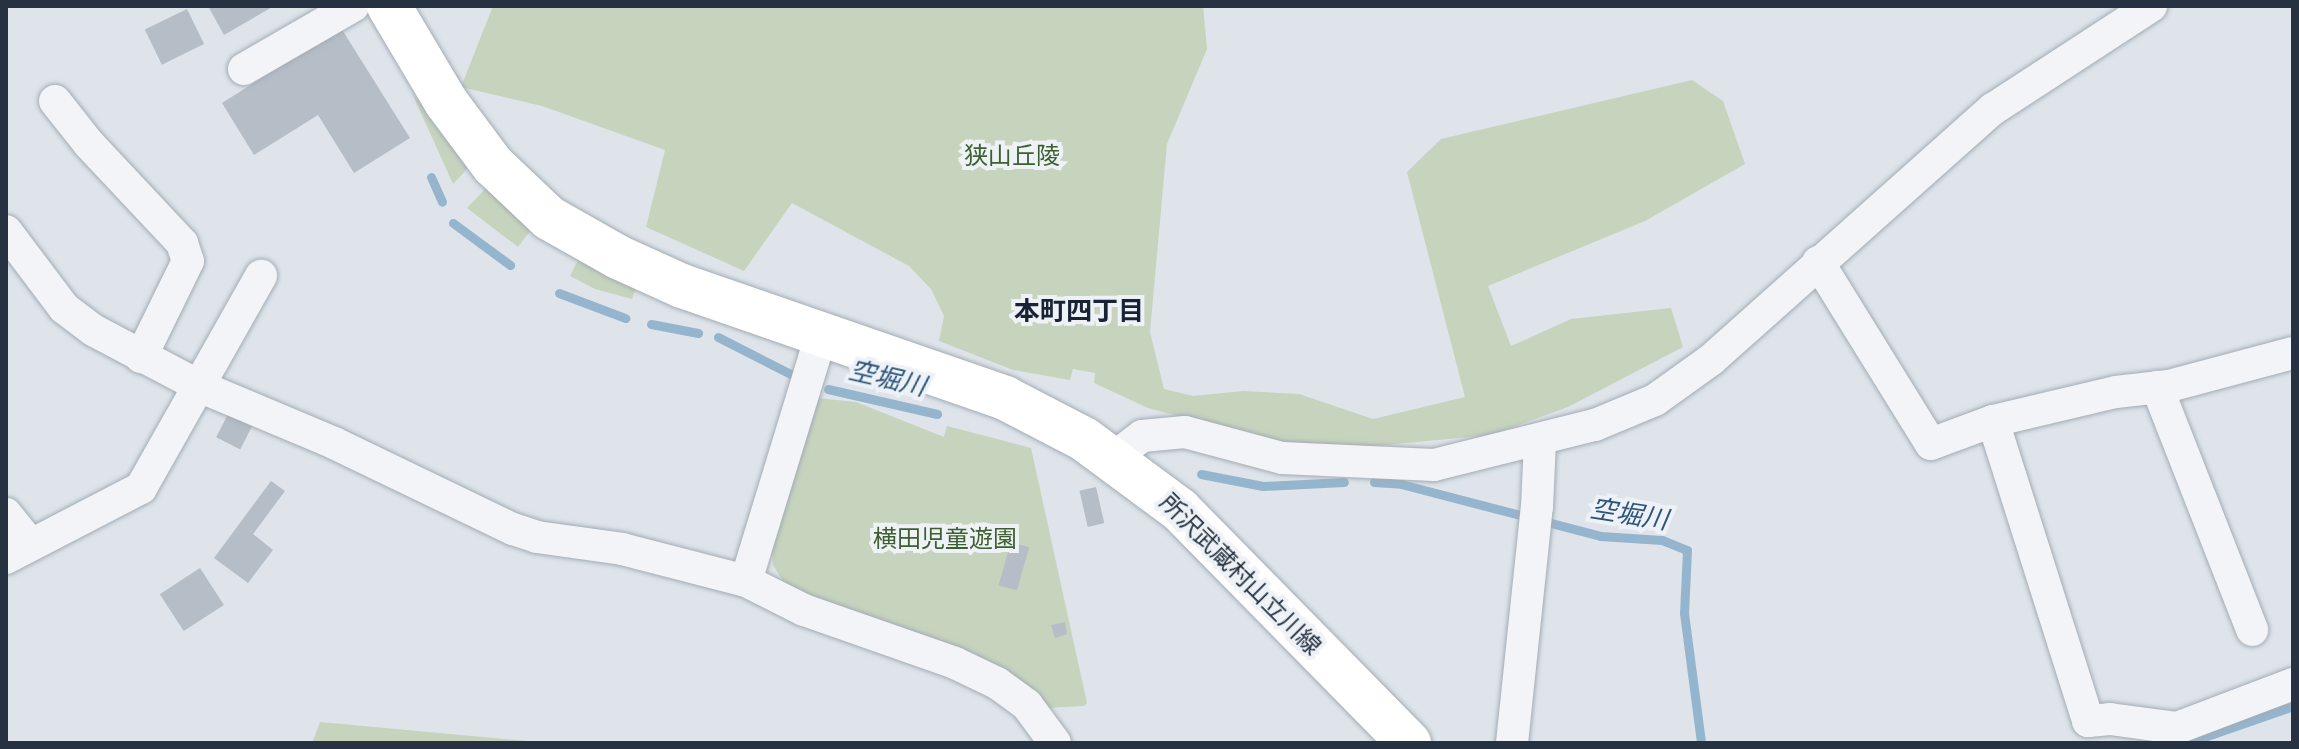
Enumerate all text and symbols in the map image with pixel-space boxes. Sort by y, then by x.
park label: 狭山丘陵 [964,143,1060,171]
district label: 本町四丁目 [1014,297,1144,329]
water label: 空堀川 [845,356,929,404]
street label: 所沢武蔵村山立川線 [1153,488,1327,662]
water label: 空堀川 [1588,494,1670,538]
park label: 横田児童遊園 [873,526,1017,554]

